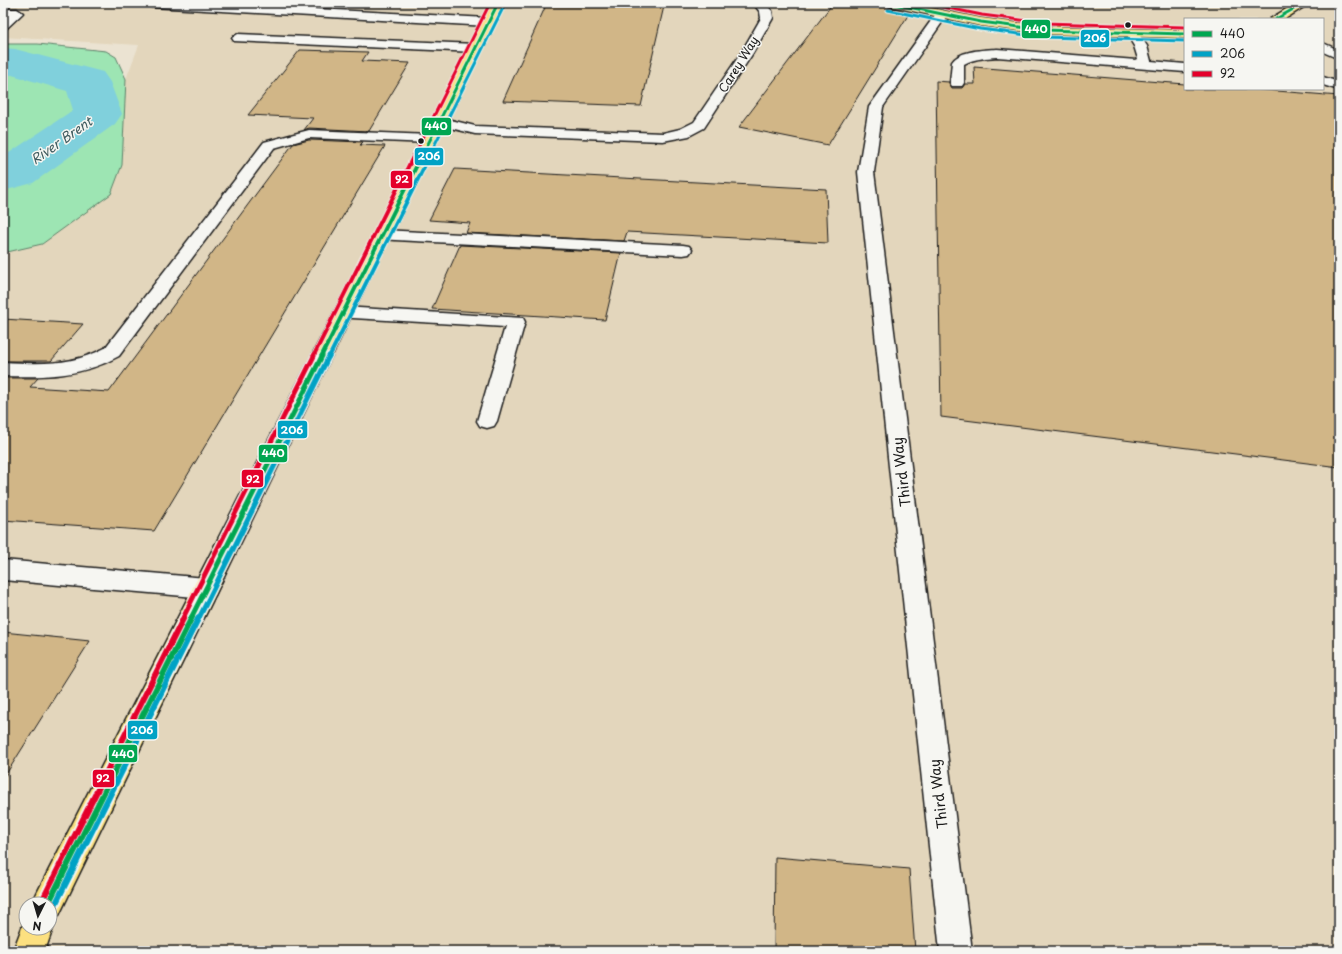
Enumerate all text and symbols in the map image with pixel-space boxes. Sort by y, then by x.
legend [1184,18,1324,90]
line badge: 440 [1021,19,1051,39]
text: 440 [1024,20,1048,37]
unlabelled marker [1123,20,1133,30]
text: 440 [1220,24,1245,42]
line badge: 206 [1080,29,1110,48]
text: 206 [1084,29,1106,46]
street label: Carey Way [713,32,763,96]
text: 206 [1220,44,1245,62]
text: 92 [1220,64,1235,82]
water label: River Brent [26,111,97,168]
line badge: 440 [421,117,452,136]
text: 440 [424,117,448,134]
unlabelled marker [416,136,426,146]
line badge: 206 [414,147,444,166]
text: 206 [418,147,440,164]
line badge: 92 [390,170,413,189]
text: 92 [395,170,409,187]
line badge: 206 [277,420,308,439]
text: 206 [281,421,303,438]
street label: Third Way [886,436,916,508]
line badge: 440 [258,444,288,463]
text: 440 [261,444,285,461]
line badge: 92 [241,469,264,488]
text: 92 [246,470,260,487]
line badge: 206 [127,720,158,740]
text: 206 [131,721,153,738]
line badge: 440 [108,744,138,763]
text: 440 [111,745,135,762]
street label: Third Way [923,758,953,830]
line badge: 92 [92,769,115,788]
text: 92 [96,769,110,786]
north arrow [18,896,58,936]
text: N [32,918,42,935]

